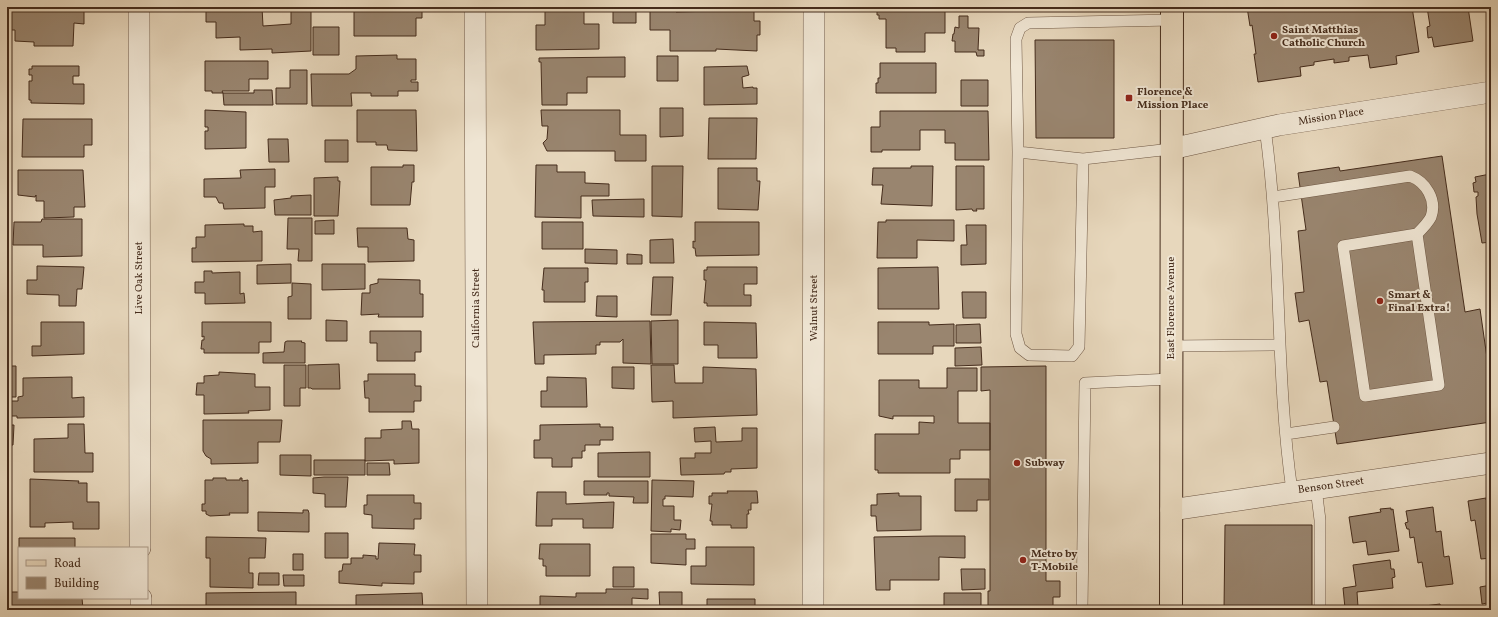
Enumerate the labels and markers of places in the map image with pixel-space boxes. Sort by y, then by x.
place label: Saint Matthias Catholic Church [1282,23,1365,51]
marker: Saint Matthias Catholic Church [1269,31,1279,41]
place label: Florence & Mission Place [1137,85,1209,113]
marker: Florence & Mission Place [1124,93,1134,103]
place label: Smart & Final Extra! [1388,288,1450,316]
marker: Smart & Final Extra! [1375,296,1385,306]
place label: Subway [1025,456,1065,471]
marker: Subway [1012,458,1022,468]
place label: Metro by T-Mobile [1031,547,1078,575]
marker: Metro by T-Mobile [1018,555,1028,565]

